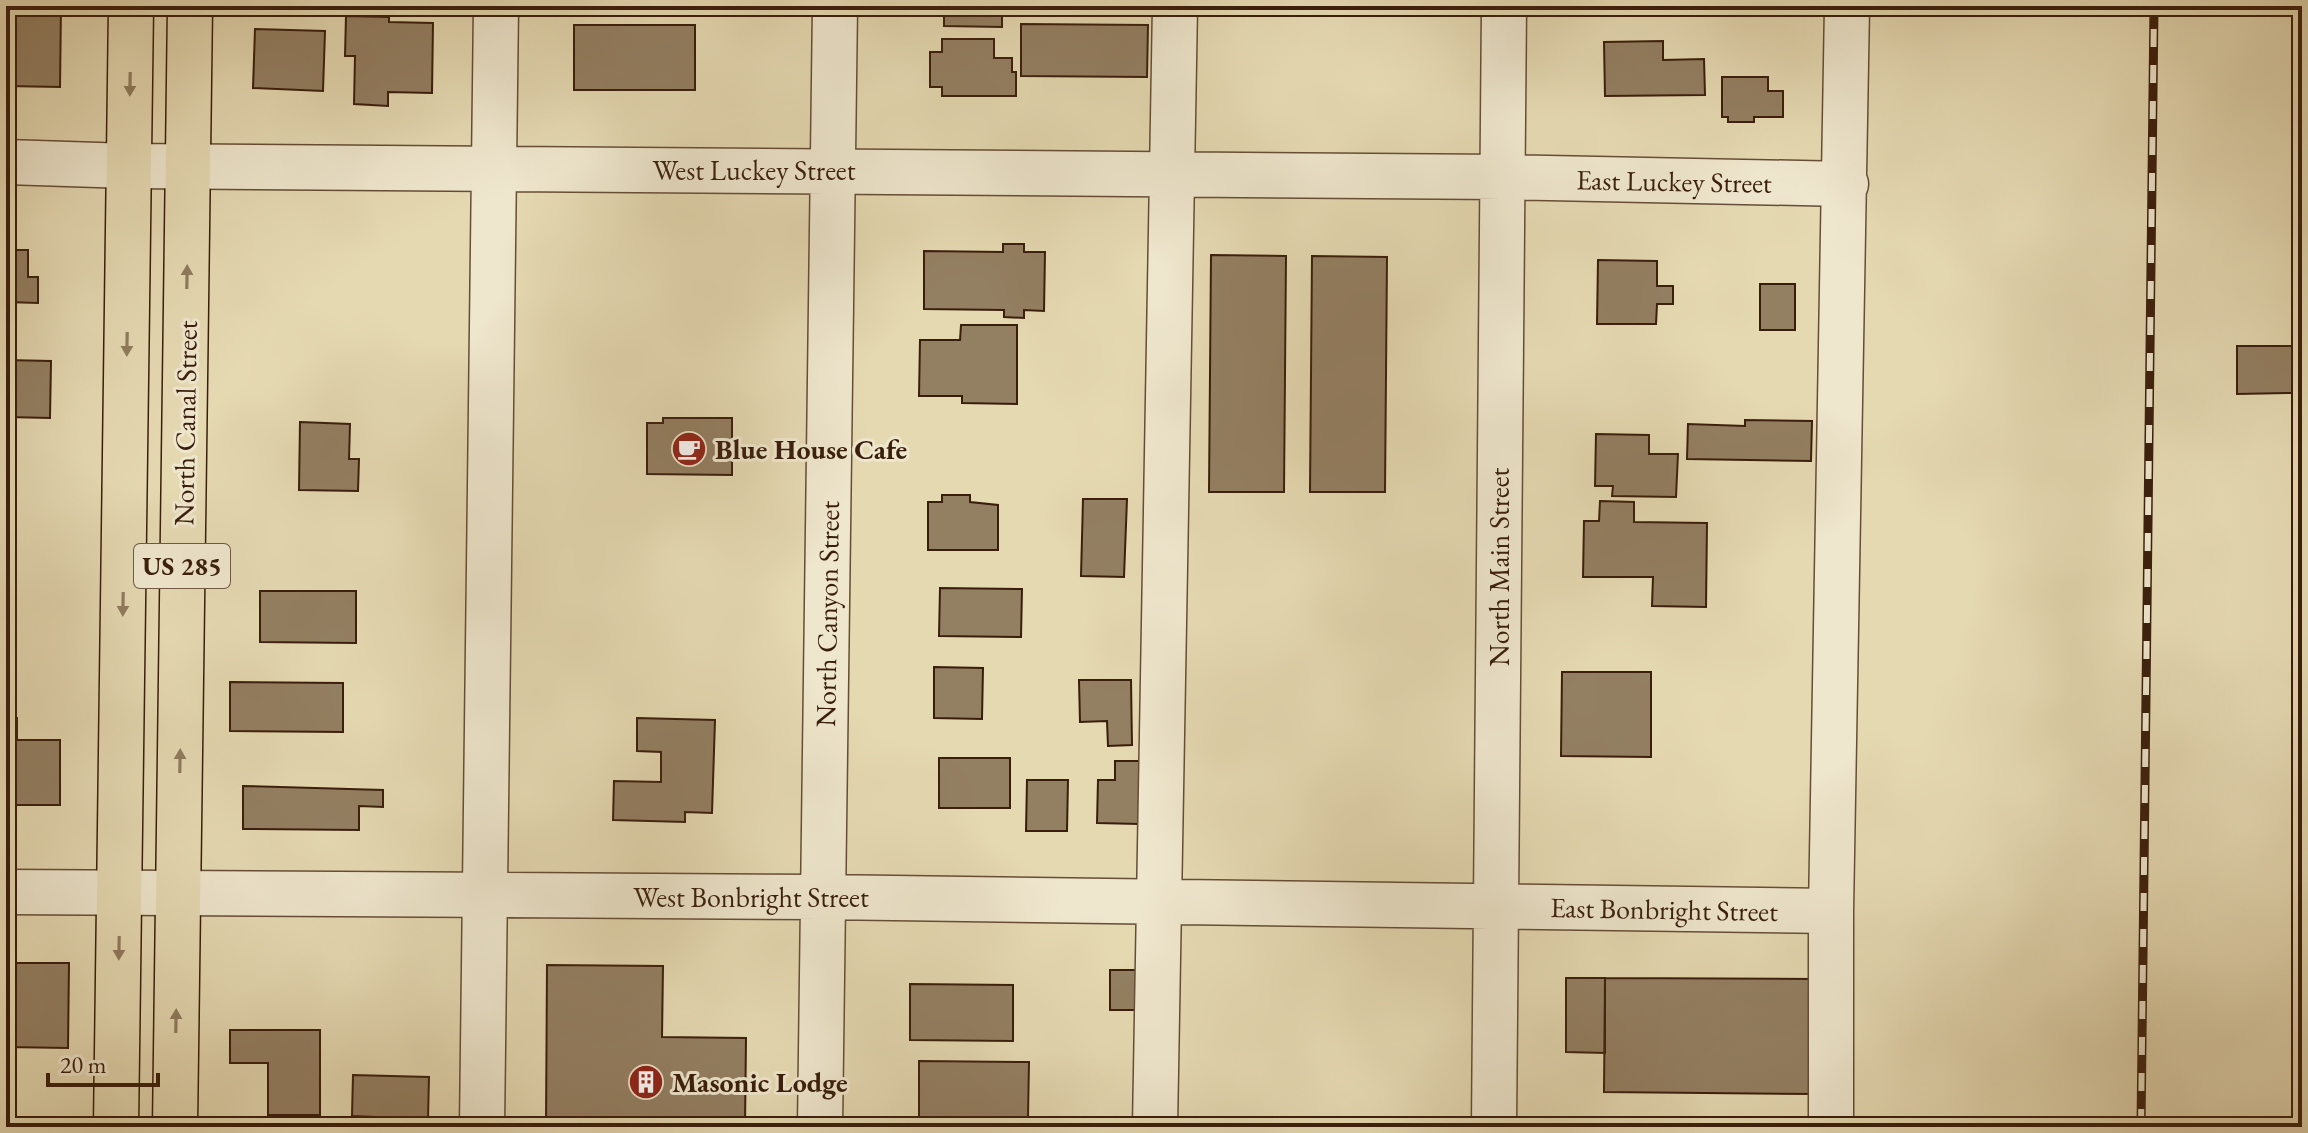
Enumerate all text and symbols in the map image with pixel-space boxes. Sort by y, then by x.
one-way arrow [124,72,136,97]
street label: West Luckey Street [652,152,856,188]
street label: East Luckey Street [1576,161,1772,201]
one-way arrow [181,264,193,289]
street label: North Canal Street [165,320,205,526]
one-way arrow [121,332,133,357]
cafe icon: Blue House Cafe [670,430,708,468]
place label: Blue House Cafe [715,431,907,467]
street label: North Main Street [1481,467,1517,666]
street label: North Canyon Street [807,500,847,727]
road number: US 285 [134,544,230,588]
one-way arrow [117,592,129,617]
one-way arrow [173,748,186,773]
street label: West Bonbright Street [633,879,869,915]
street label: East Bonbright Street [1550,889,1778,929]
one-way arrow [112,936,125,961]
one-way arrow [170,1008,182,1033]
scale bar [48,1037,158,1087]
text: 20 m [60,1049,107,1080]
building icon: Masonic Lodge [627,1063,665,1101]
place label: Masonic Lodge [672,1064,848,1100]

